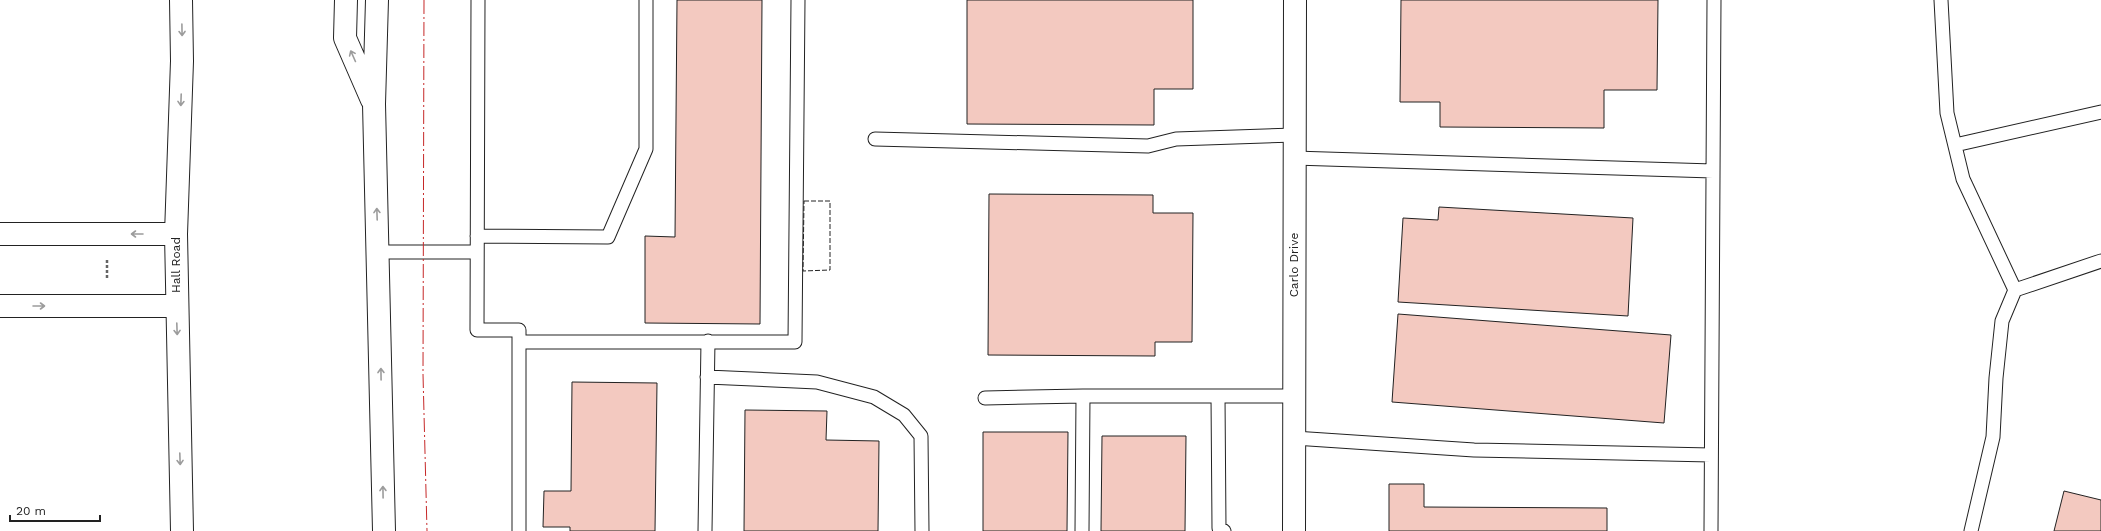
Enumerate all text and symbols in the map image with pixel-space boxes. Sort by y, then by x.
one-way arrow [178,23,185,36]
one-way arrow [348,50,356,62]
one-way arrow [177,93,185,106]
one-way arrow [373,208,381,221]
one-way arrow [131,230,144,238]
street label: Carlo Drive [1287,233,1301,297]
street label: Hall Road [169,237,183,293]
one-way arrow [32,302,45,310]
one-way arrow [173,322,181,335]
one-way arrow [377,368,385,381]
one-way arrow [176,452,184,465]
one-way arrow [379,486,387,499]
scale bar [10,497,100,523]
text: 20 m [16,504,46,518]

